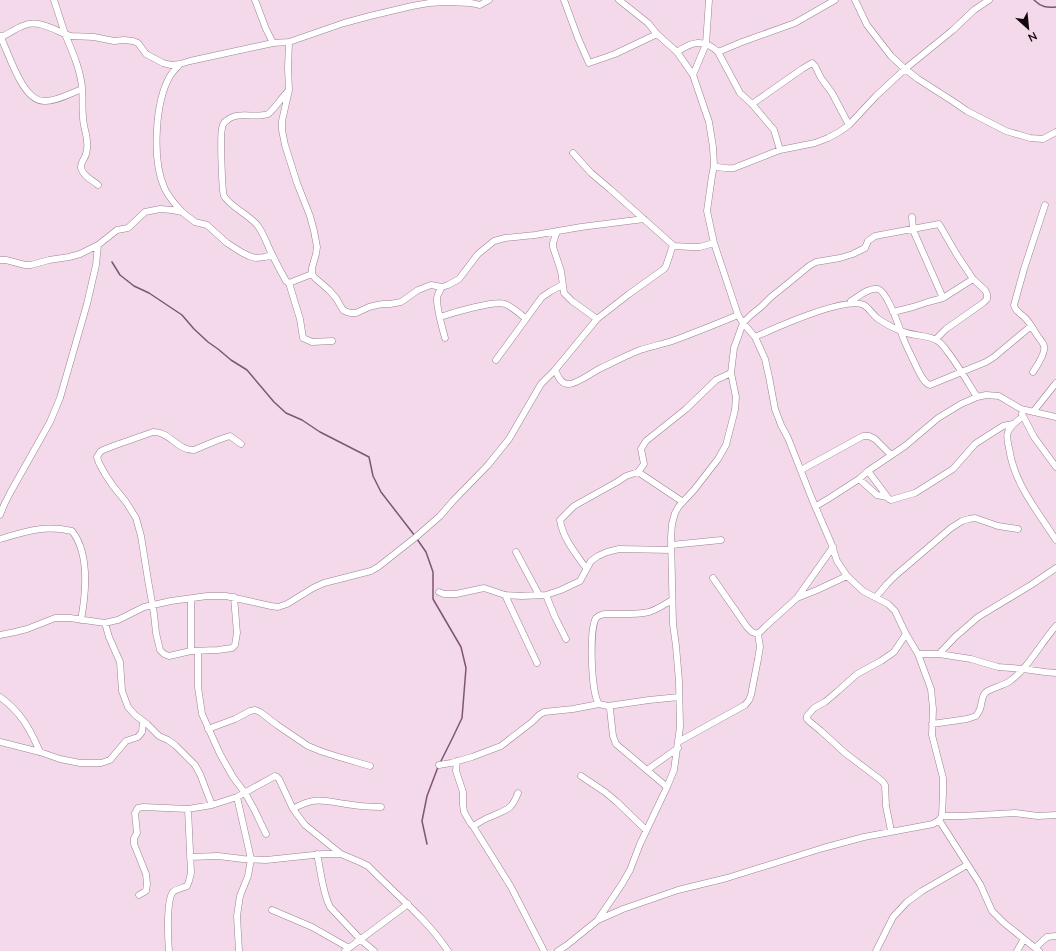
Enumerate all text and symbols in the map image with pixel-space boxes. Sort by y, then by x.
north arrow [1008,8,1048,48]
text: N [1026,29,1039,45]

